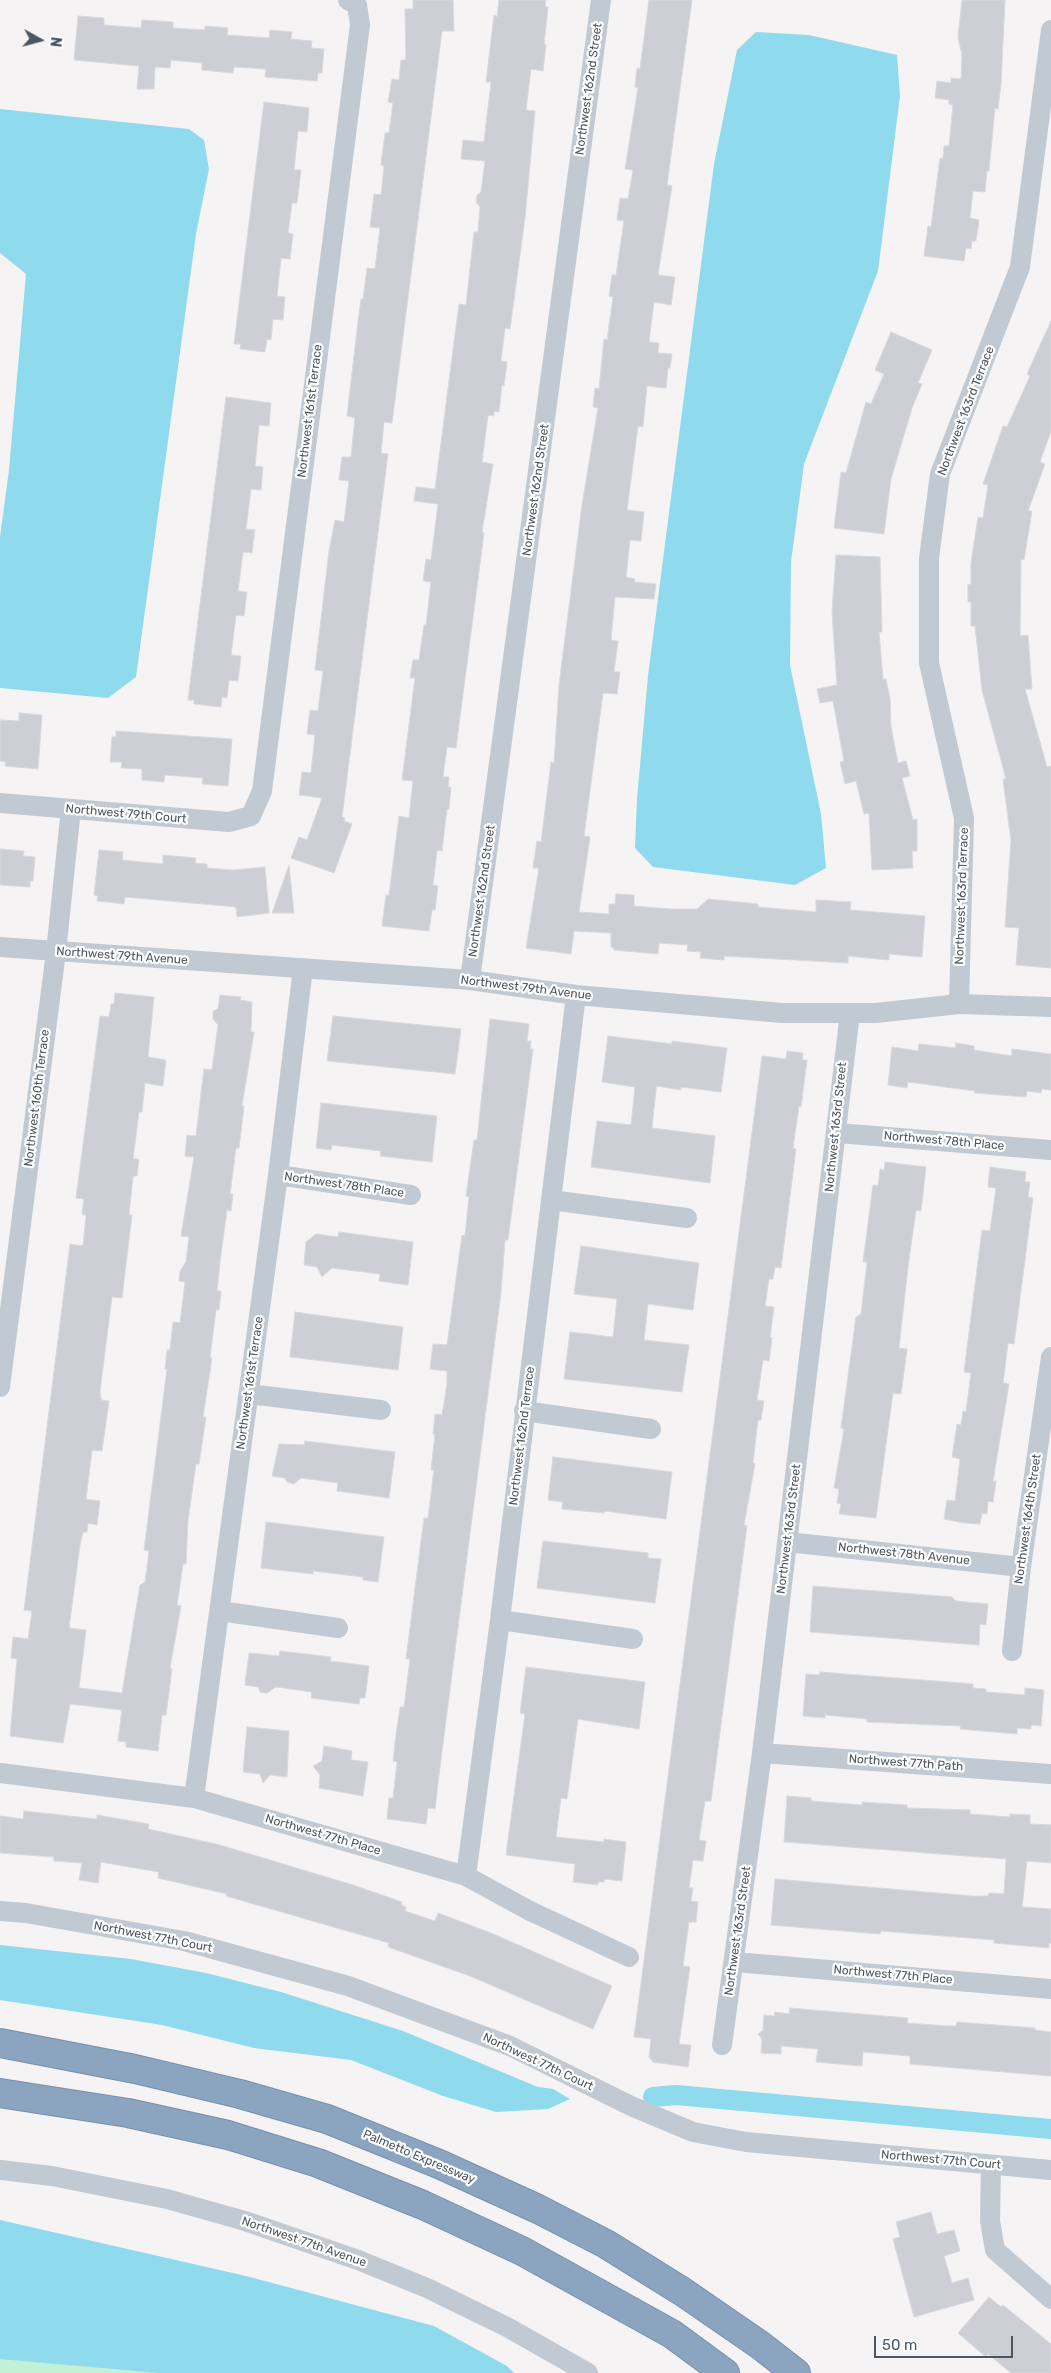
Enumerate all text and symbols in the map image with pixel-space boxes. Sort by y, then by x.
north arrow [15,15,65,65]
street label: Northwest 162nd Street [573,22,605,156]
text: N [46,36,64,48]
street label: Northwest 161st Terrace [295,344,325,478]
street label: Northwest 163rd Terrace [935,344,997,478]
street label: Northwest 162nd Street [520,423,552,557]
street label: Northwest 79th Court [65,802,187,826]
street label: Northwest 162nd Street [466,824,498,958]
street label: Northwest 163rd Terrace [952,827,972,965]
street label: Northwest 79th Avenue [56,944,188,968]
street label: Northwest 79th Avenue [460,973,592,1003]
street label: Northwest 160th Terrace [21,1029,53,1167]
street label: Northwest 163rd Street [822,1061,850,1193]
street label: Northwest 78th Place [883,1129,1005,1153]
street label: Northwest 78th Place [283,1169,405,1201]
street label: Northwest 161st Terrace [234,1316,266,1450]
street label: Northwest 162nd Terrace [506,1366,538,1506]
street label: Northwest 164th Street [1012,1453,1044,1585]
street label: Northwest 163rd Street [774,1463,804,1595]
street label: Northwest 78th Avenue [837,1540,971,1568]
street label: Northwest 77th Path [848,1752,964,1774]
street label: Northwest 77th Place [264,1812,382,1858]
street label: Northwest 163rd Street [722,1865,754,1997]
street label: Northwest 77th Court [93,1918,213,1956]
street label: Northwest 77th Place [833,1963,953,1987]
street label: Northwest 77th Court [480,2030,596,2094]
street label: Palmetto Expressway [361,2127,477,2187]
street label: Northwest 77th Court [880,2148,1002,2172]
street label: Northwest 77th Avenue [240,2214,368,2270]
scale bar [876,2326,1015,2358]
text: 50 m [882,2336,917,2354]

